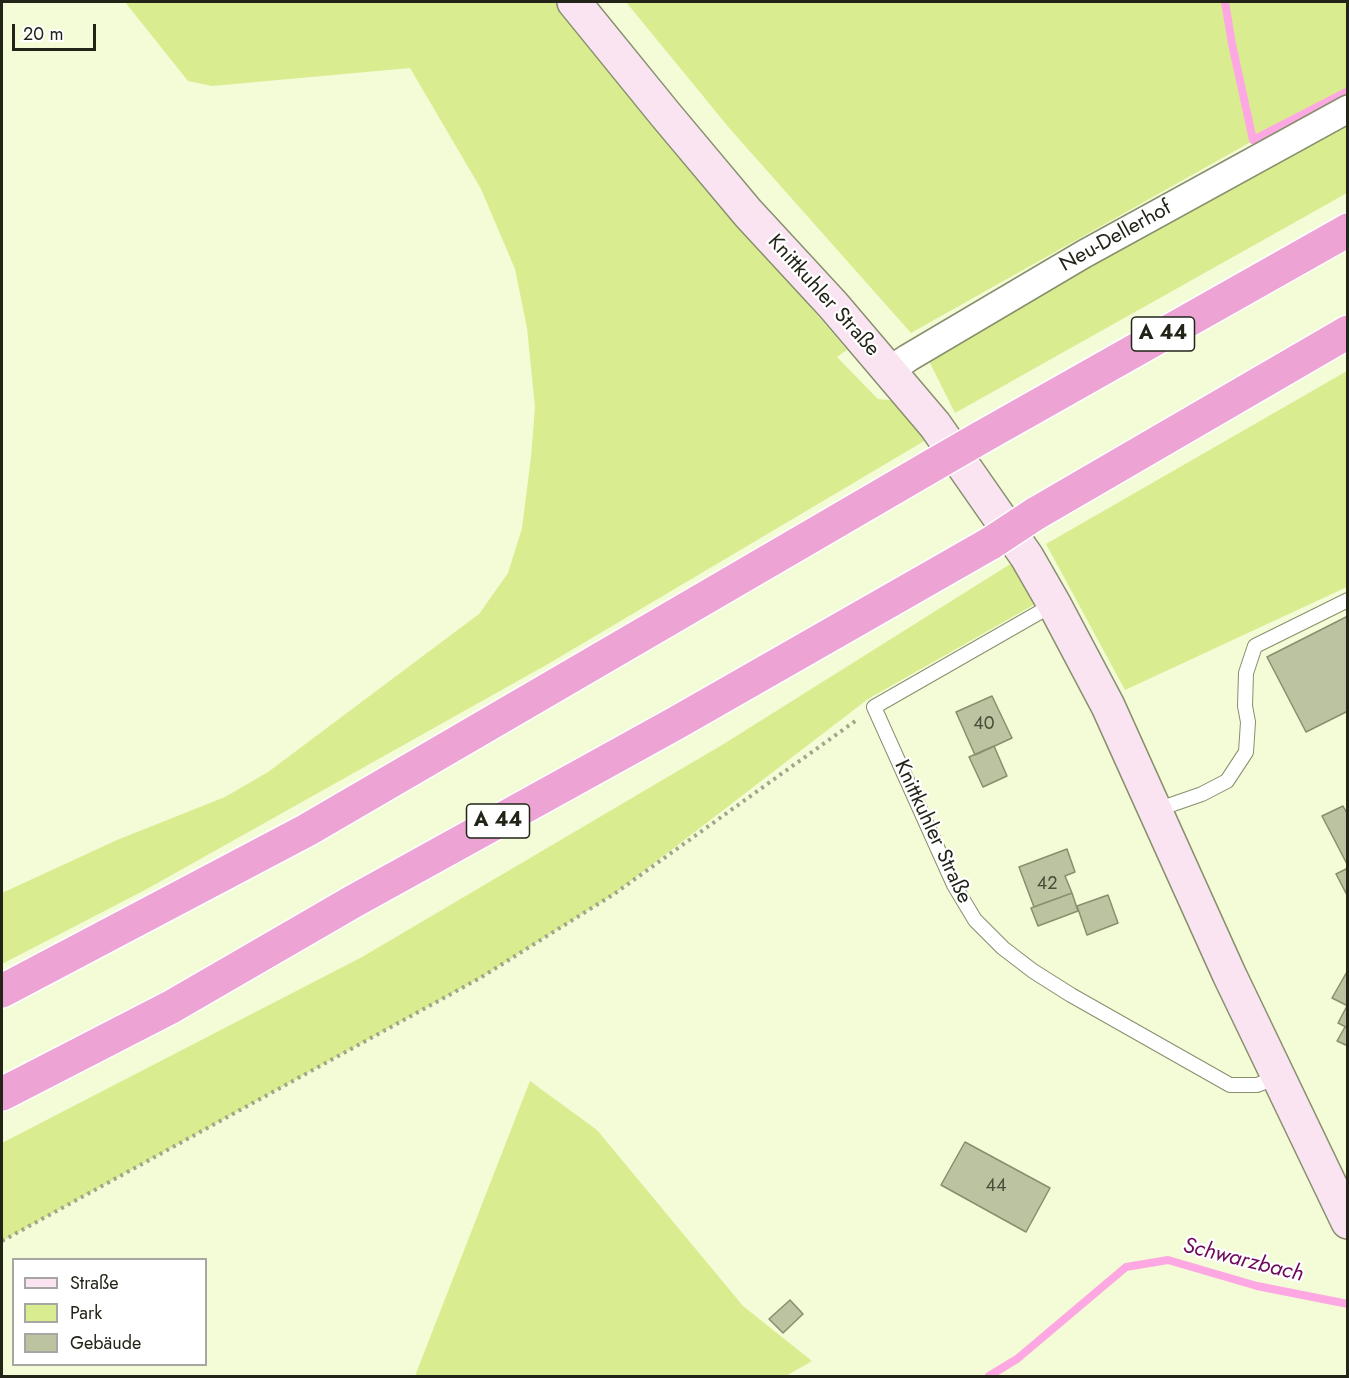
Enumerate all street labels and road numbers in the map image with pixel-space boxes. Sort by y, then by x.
street label: Neu-Dellerhof [1056,196,1176,278]
street label: Knittkuhler Straße [762,230,884,362]
road number: A 44 [1132,317,1194,351]
street label: Knittkuhler Straße [888,756,976,908]
road number: A 44 [466,804,530,838]

